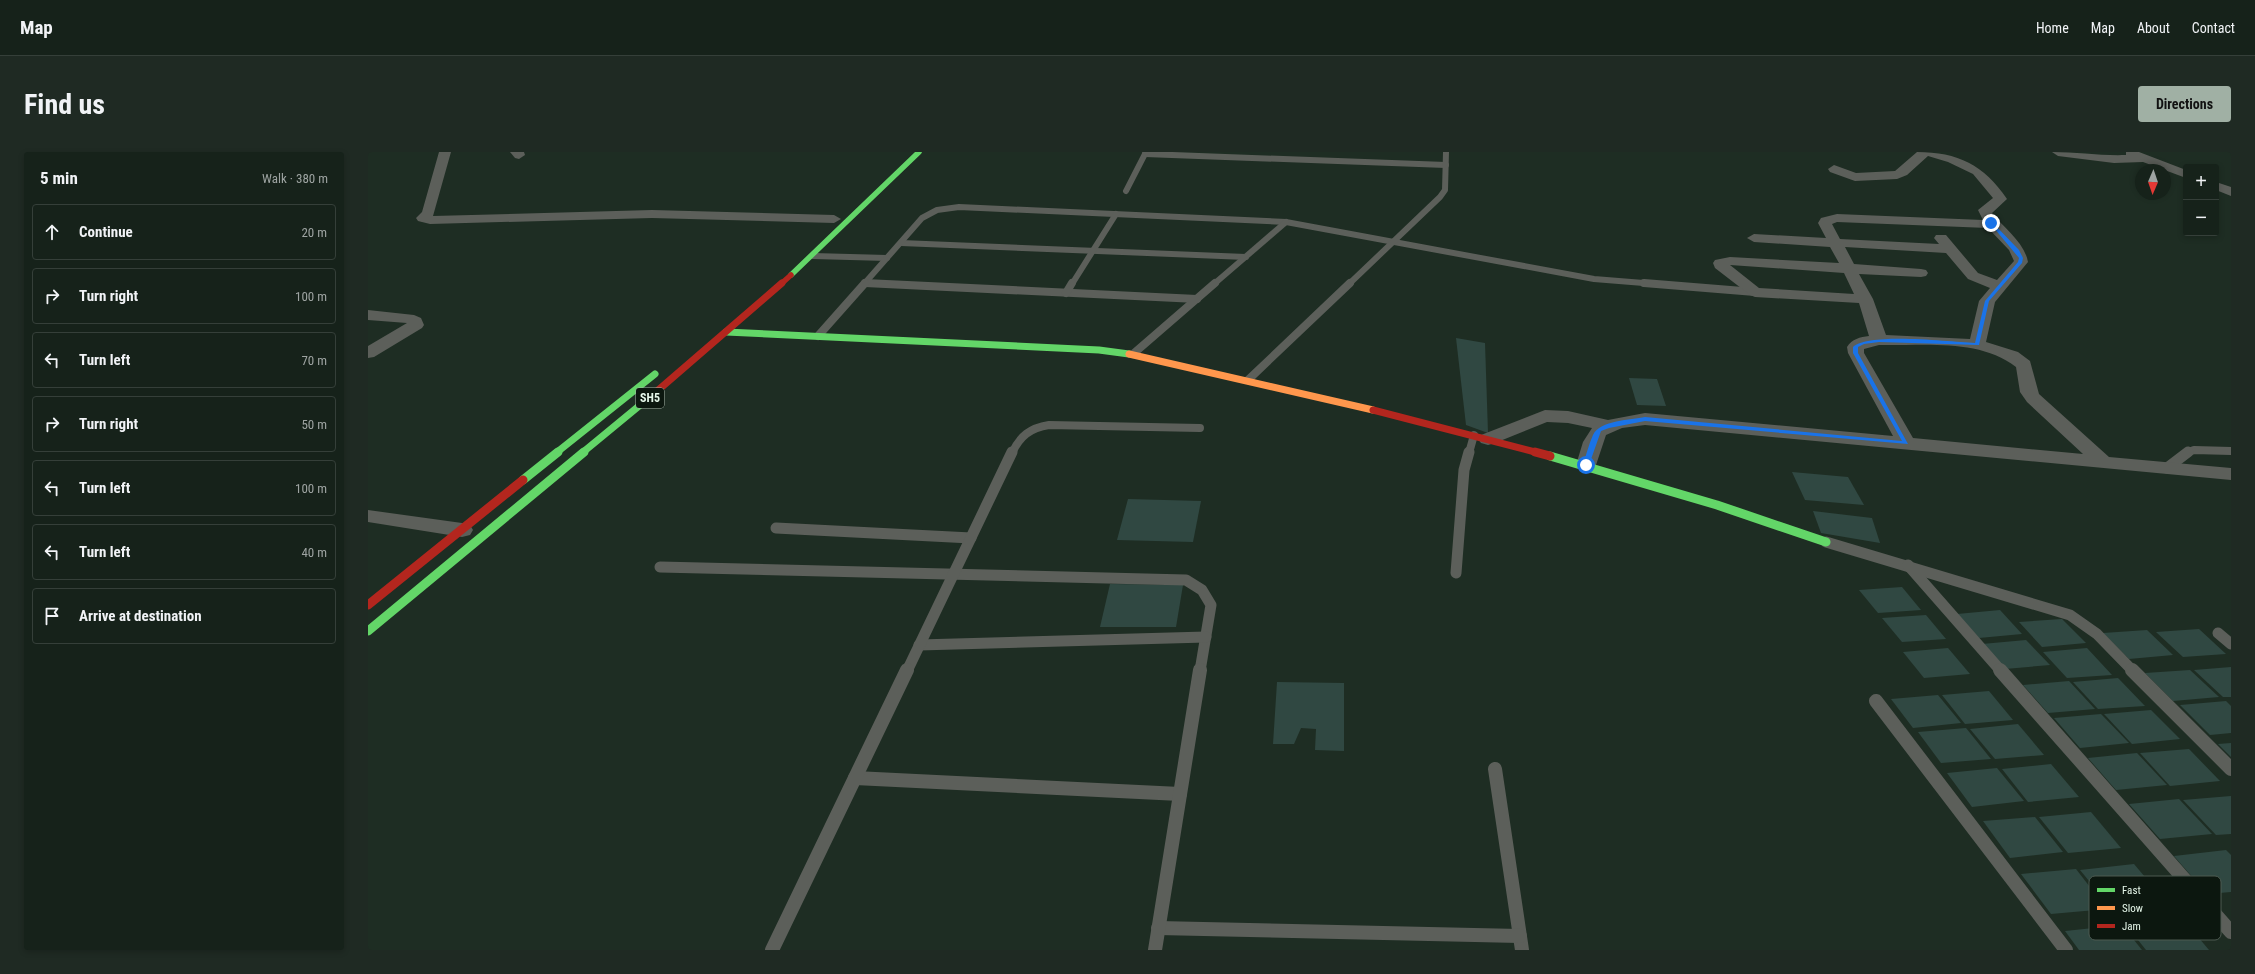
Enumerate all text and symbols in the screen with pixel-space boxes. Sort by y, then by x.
text: Map [20,16,53,39]
text: Home [2036,20,2069,36]
text: Map [2091,20,2115,36]
text: About [2137,20,2170,36]
text: Contact [2192,20,2235,36]
button: Directions [2138,86,2231,122]
text: Find us [24,88,105,121]
north arrow [2135,164,2171,200]
map controls [2183,164,2219,236]
button: + [2183,164,2219,200]
text: 5 min [40,168,78,188]
text: Walk · 380 m [262,171,328,186]
button: − [2183,200,2219,236]
route end [1982,214,2000,232]
icon: ahead [41,221,63,243]
text: Continue [79,223,133,241]
text: 20 m [301,225,327,240]
icon: right [41,285,63,307]
text: Turn right [79,287,138,305]
text: 100 m [295,289,327,304]
icon: left [41,349,63,371]
text: Turn left [79,351,130,369]
text: 70 m [301,353,327,368]
road number: SH5 [636,388,664,408]
icon: right [41,413,63,435]
text: Turn right [79,415,138,433]
text: 50 m [301,417,327,432]
route start [1577,456,1595,474]
icon: left [41,477,63,499]
text: Turn left [79,479,130,497]
text: 100 m [295,481,327,496]
icon: left [41,541,63,563]
text: Turn left [79,543,130,561]
text: 40 m [301,545,327,560]
icon: arrive [41,605,63,627]
text: Arrive at destination [79,607,202,625]
legend [2089,876,2221,940]
text: Fast [2122,884,2141,897]
text: Slow [2122,902,2143,915]
text: Jam [2122,920,2141,933]

